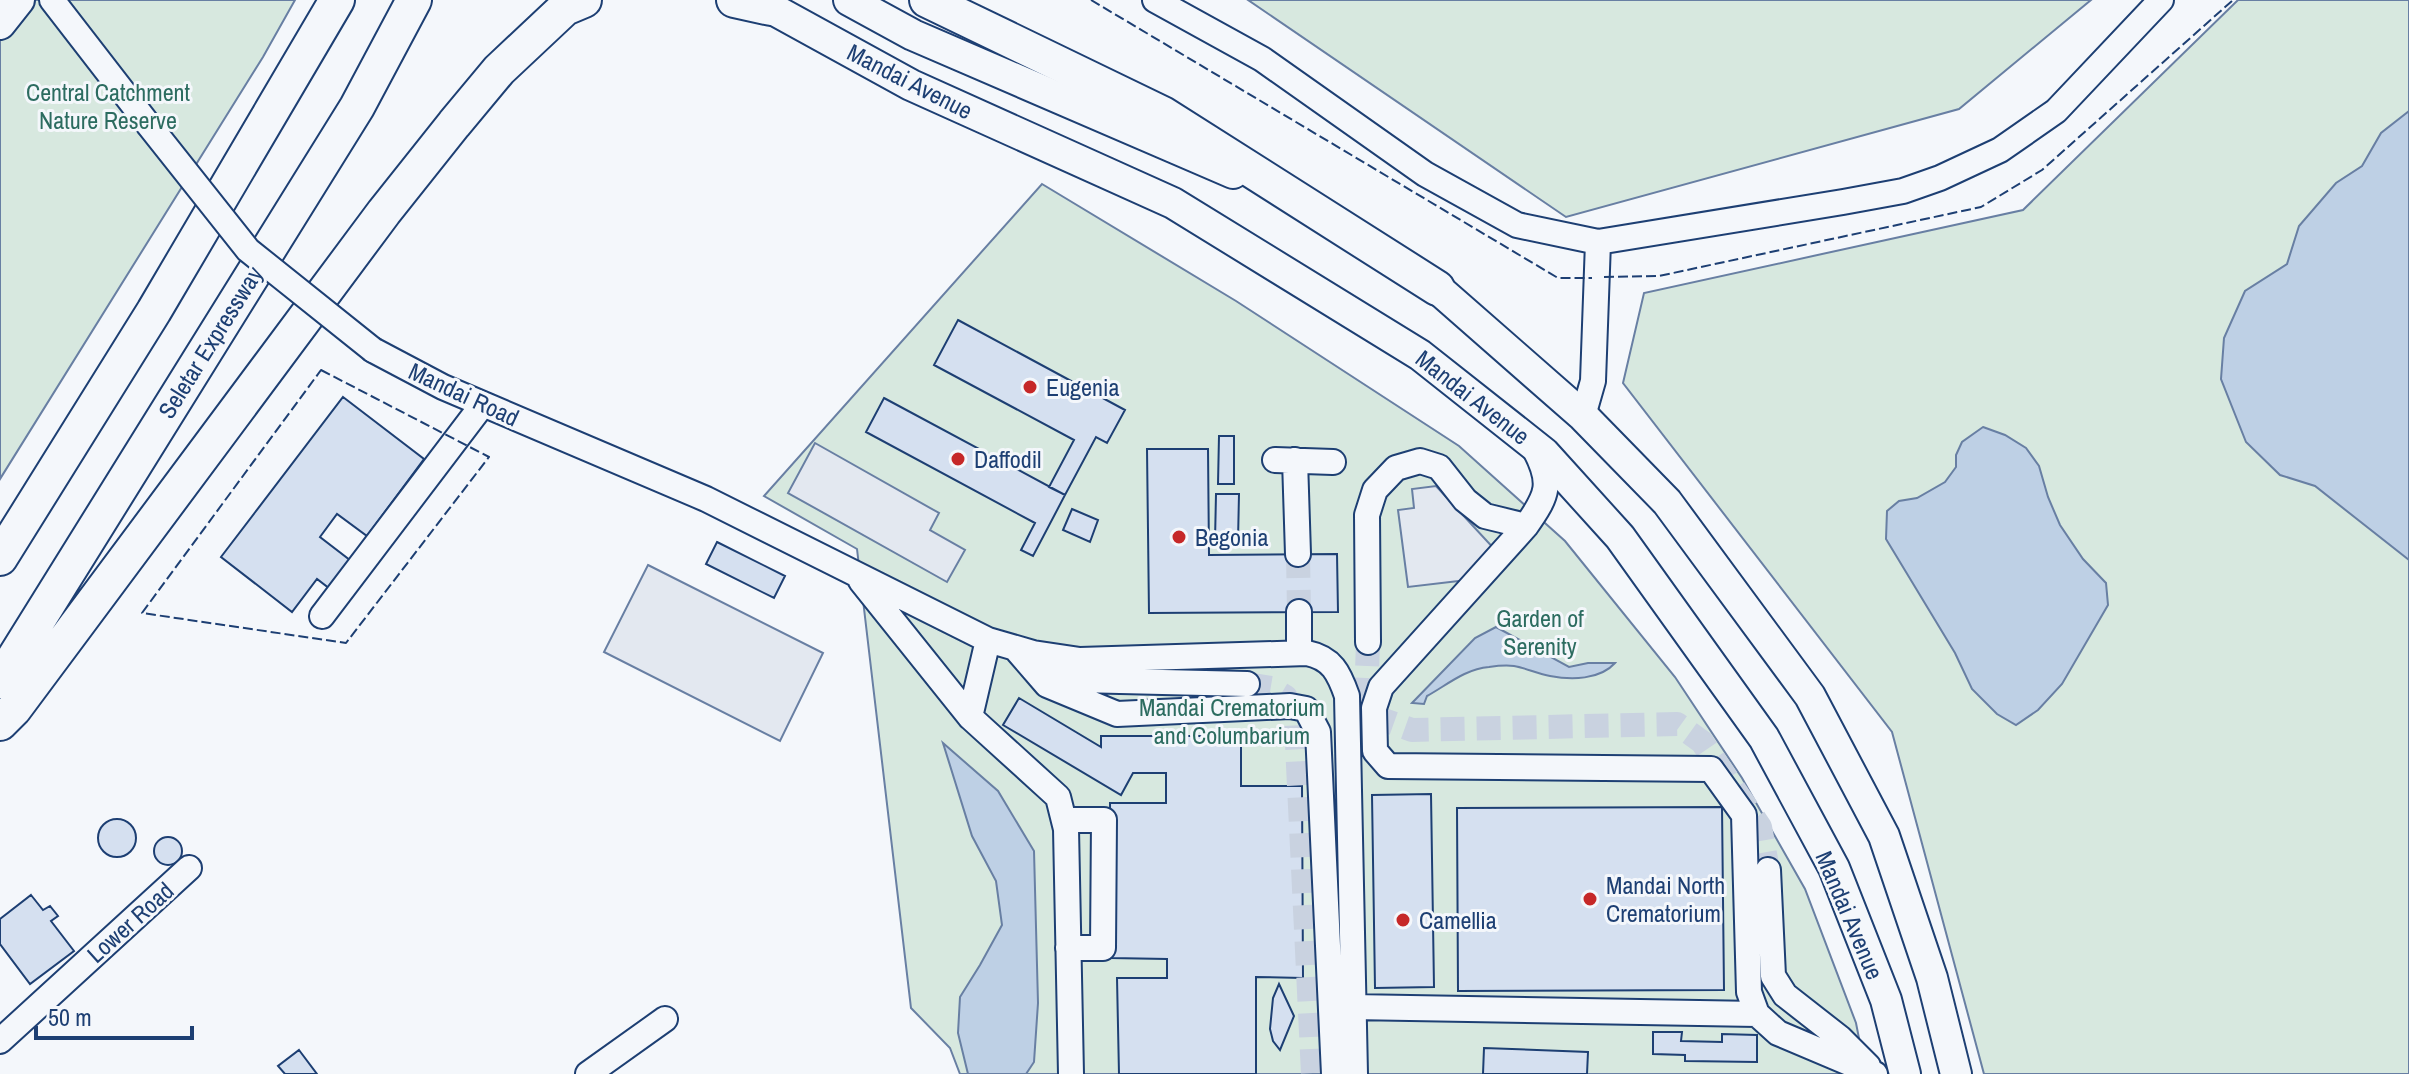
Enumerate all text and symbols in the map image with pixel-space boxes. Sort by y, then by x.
street label: Mandai Avenue [842,36,978,126]
park label: Central Catchment Nature Reserve [26,76,191,136]
street label: Seletar Expressway [150,260,270,424]
street label: Mandai Avenue [1409,342,1537,452]
street label: Mandai Road [404,355,524,433]
place label: Eugenia [1046,371,1119,403]
marker: Eugenia [1021,378,1039,396]
place label: Daffodil [974,443,1042,475]
marker: Daffodil [949,450,967,468]
place label: Begonia [1195,521,1268,553]
marker: Begonia [1170,528,1188,546]
park label: Garden of Serenity [1496,602,1584,662]
park label: Mandai Crematorium and Columbarium [1139,691,1325,751]
street label: Mandai Avenue [1809,846,1891,984]
place label: Mandai North Crematorium [1606,869,1725,929]
street label: Lower Road [80,875,180,969]
marker: Mandai North Crematorium [1581,890,1599,908]
place label: Camellia [1419,904,1497,936]
marker: Camellia [1394,911,1412,929]
scale bar [36,990,192,1040]
text: 50 m [48,1001,92,1033]

